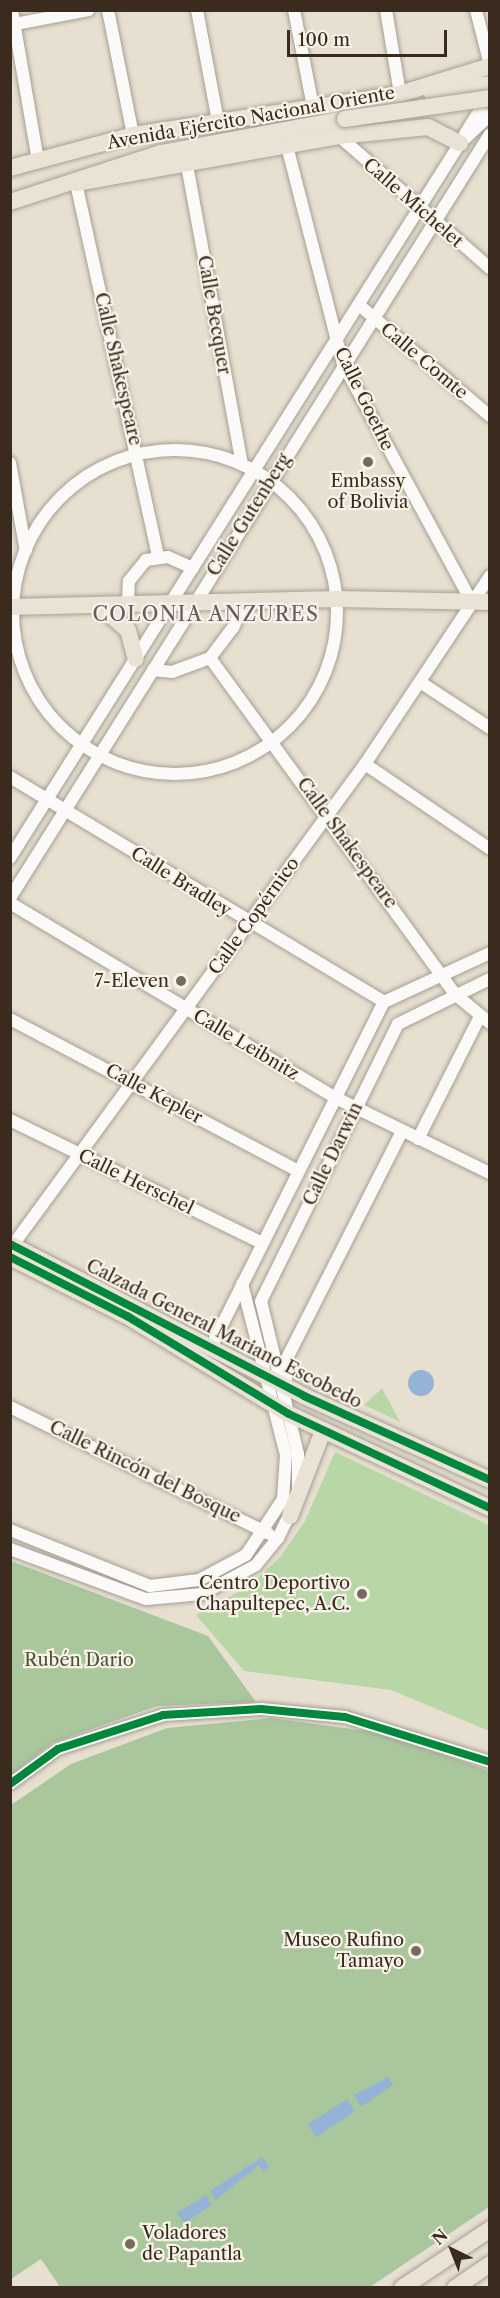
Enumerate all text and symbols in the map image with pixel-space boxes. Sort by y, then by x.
scale bar [290,18,450,56]
text: 100 m [298,29,350,51]
street label: Avenida Ejército Nacional Oriente [105,82,397,154]
street label: Calle Michelet [359,154,467,252]
street label: Calle Becquer [193,254,235,376]
street label: Calle Shakespeare [90,290,146,448]
street label: Calle Comte [376,318,472,404]
street label: Calle Goethe [330,344,398,454]
street label: Calle Gutenberg [203,450,295,580]
marker: Embassy of Bolivia [361,455,375,469]
place label: Embassy of Bolivia [327,471,409,514]
district label: COLONIA ANZURES [92,602,320,626]
street label: Calle Shakespeare [292,773,402,913]
street label: Calle Bradley [127,843,235,921]
street label: Calle Copérnico [204,853,304,979]
place label: 7-Eleven [94,970,169,992]
marker: 7-Eleven [174,974,188,988]
street label: Calle Leibnitz [189,1005,303,1085]
street label: Calle Kepler [102,1059,206,1129]
street label: Calle Darwin [299,1099,367,1209]
street label: Calle Herschel [75,1145,197,1219]
street label: Calzada General Mariano Escobedo [82,1255,366,1413]
street label: Calle Rincón del Bosque [46,1416,244,1528]
place label: Centro Deportivo Chapultepec, A.C. [195,1573,350,1616]
marker: Centro Deportivo Chapultepec, A.C. [355,1587,369,1601]
park label: Rubén Dario [24,1649,134,1671]
place label: Museo Rufino Tamayo [283,1930,404,1972]
marker: Museo Rufino Tamayo [409,1944,423,1958]
north arrow [422,2220,482,2280]
place label: Voladores de Papantla [142,2223,242,2266]
text: N [428,2225,452,2249]
marker: Voladores de Papantla [123,2237,137,2251]

